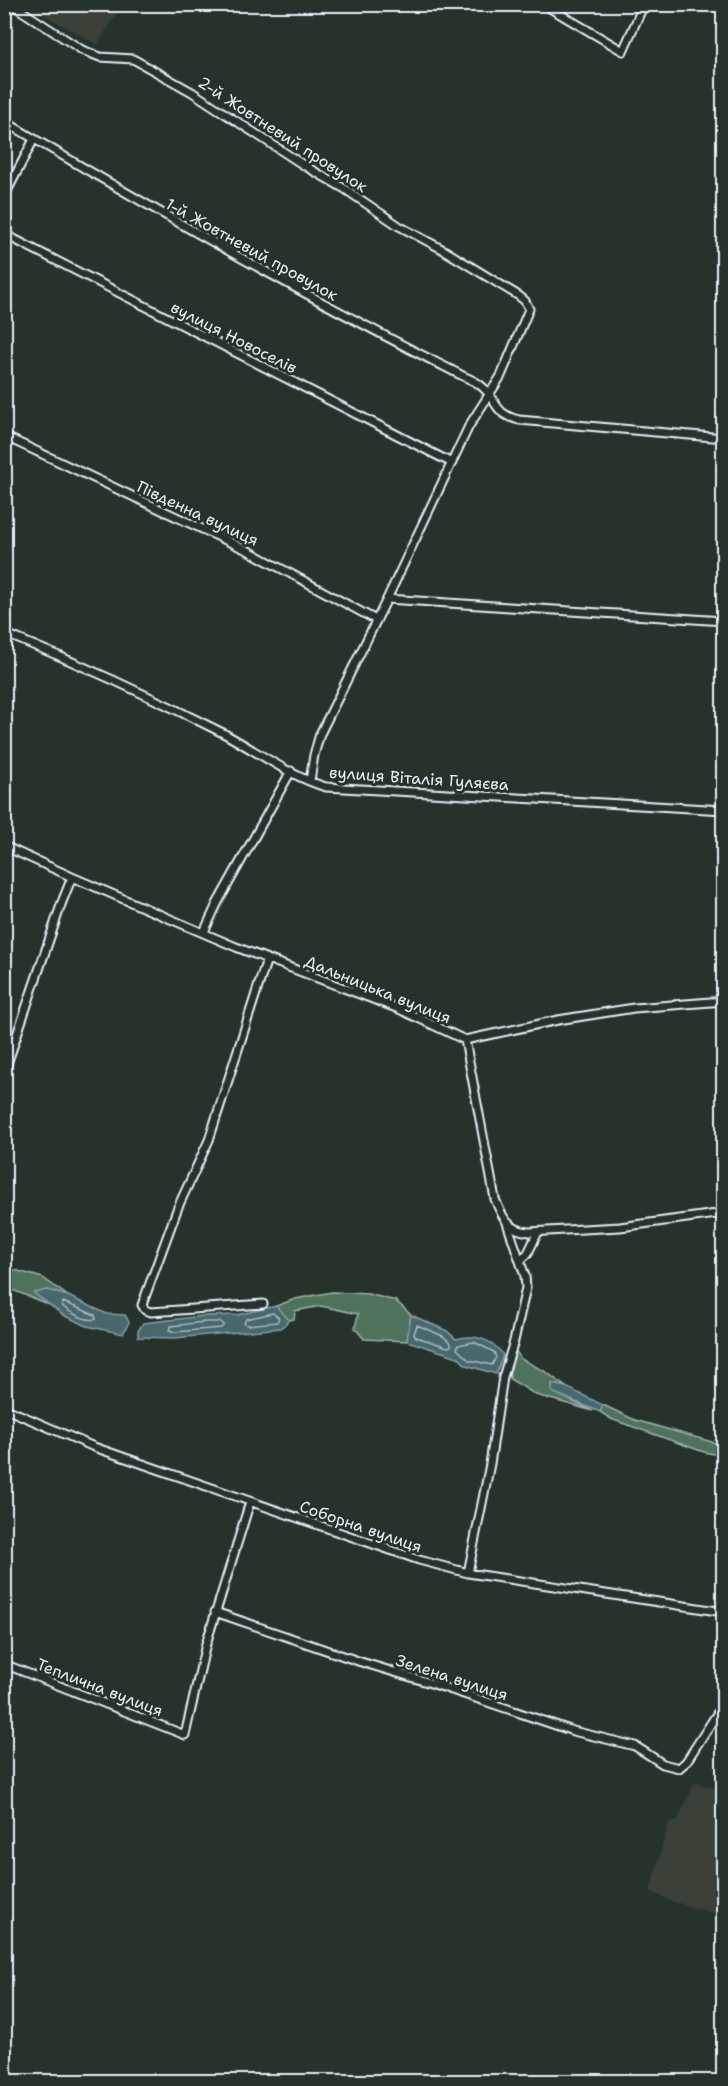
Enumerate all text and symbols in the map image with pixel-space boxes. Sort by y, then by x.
street label: 2-й Жовтневий провулок [194,72,372,197]
street label: 1-й Жовтневий провулок [162,193,342,306]
street label: вулиця Новоселів [167,297,300,378]
street label: Південна вулиця [134,476,262,551]
street label: вулиця Віталія Гуляєва [328,762,509,795]
street label: Дальницька вулиця [302,951,454,1028]
street label: Соборна вулиця [297,1496,425,1557]
street label: Зелена вулиця [393,1649,511,1705]
street label: Теплична вулиця [34,1654,166,1721]

